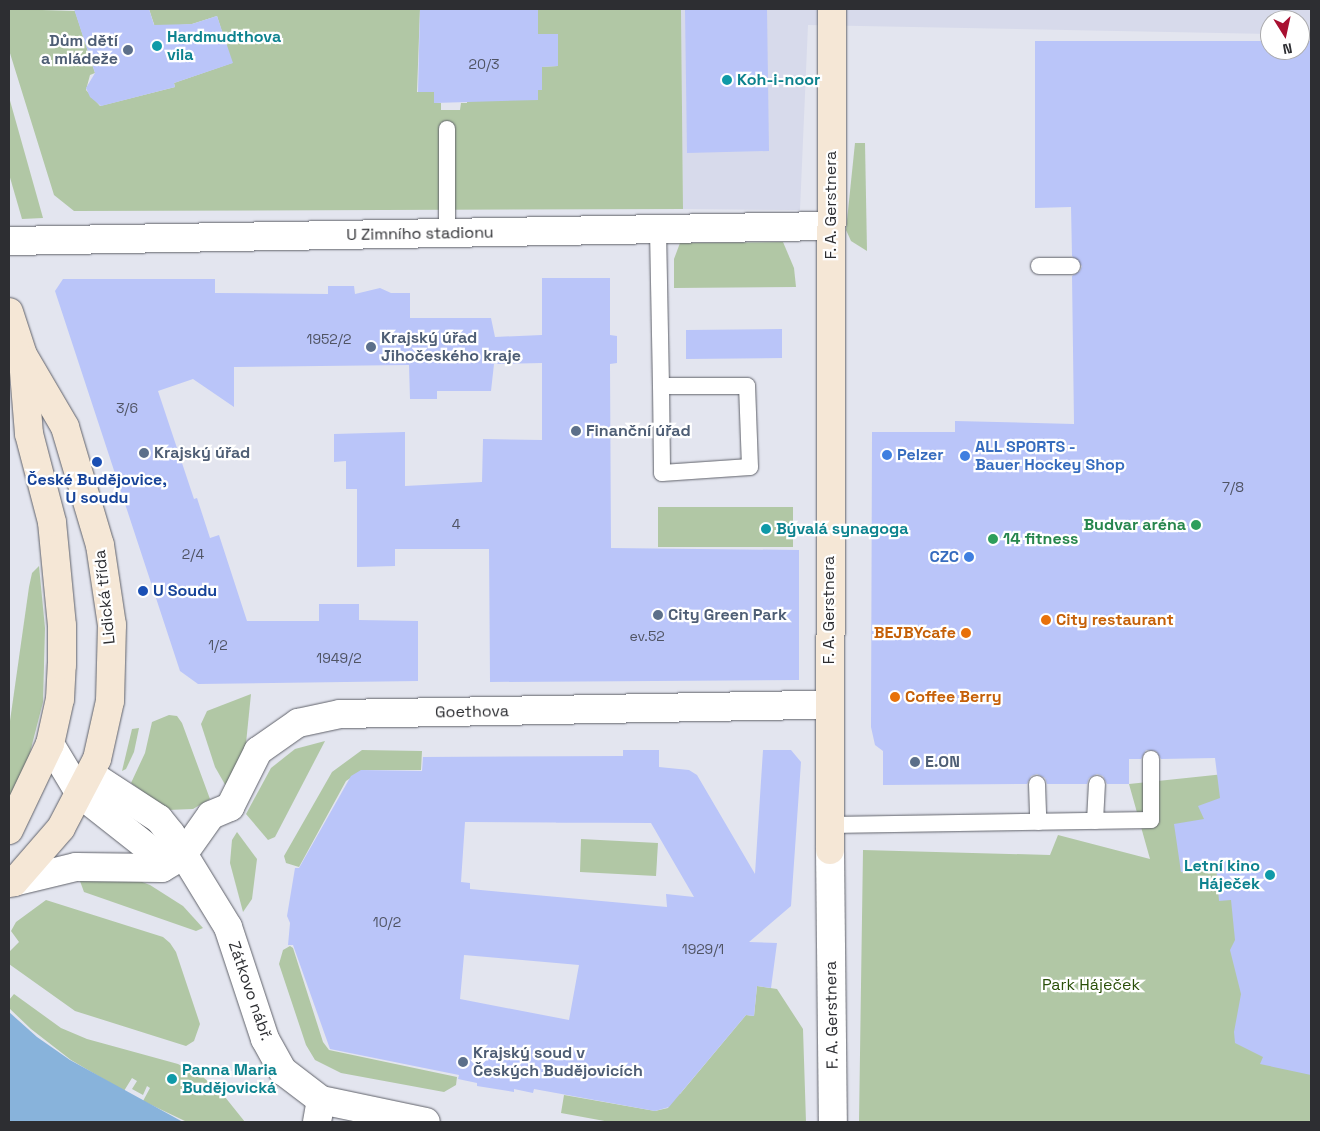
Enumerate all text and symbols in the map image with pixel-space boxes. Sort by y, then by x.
north arrow [1260,10,1310,60]
place label: Hardmudthova vila [167,27,281,65]
place label: Dům dětí a mládeže [41,31,118,69]
text: N [1281,39,1294,58]
marker: Hardmudthova vila [151,40,163,52]
marker: Dům dětí a mládeže [122,44,134,56]
house number: 20/3 [468,56,500,72]
place label: Koh-i-noor [737,70,820,90]
marker: Koh-i-noor [721,74,733,86]
street label: F. A. Gerstnera [821,150,841,260]
street label: U Zimního stadionu [346,223,494,245]
place label: Krajský úřad Jihočeského kraje [381,328,521,366]
house number: 1952/2 [307,331,351,347]
marker: Krajský úřad Jihočeského kraje [365,341,377,353]
house number: 3/6 [116,400,138,416]
place label: Finanční úřad [586,421,691,441]
marker: Finanční úřad [570,425,582,437]
place label: ALL SPORTS - Bauer Hockey Shop [975,437,1125,475]
place label: Krajský úřad [154,443,250,463]
place label: Pelzer [897,445,944,465]
marker: Krajský úřad [138,447,150,459]
marker: Pelzer [881,449,893,461]
marker: ALL SPORTS - Bauer Hockey Shop [959,450,971,462]
marker: České Budějovice, U soudu [91,456,103,468]
place label: České Budějovice, U soudu [27,470,167,508]
house number: 7/8 [1222,479,1244,495]
place label: Budvar aréna [1083,515,1186,535]
house number: 4 [452,516,460,532]
place label: Bývalá synagoga [776,519,909,539]
marker: Budvar aréna [1190,519,1202,531]
marker: Bývalá synagoga [760,523,772,535]
place label: 14 fitness [1003,529,1078,549]
marker: 14 fitness [987,533,999,545]
house number: 2/4 [182,546,204,562]
place label: CZC [929,547,959,567]
street label: Lidická třída [90,549,120,645]
marker: CZC [963,551,975,563]
street label: F. A. Gerstnera [819,555,839,665]
place label: U Soudu [153,581,217,601]
marker: U Soudu [137,585,149,597]
place label: City Green Park [668,605,787,625]
marker: City Green Park [652,609,664,621]
place label: City restaurant [1056,610,1174,630]
marker: City restaurant [1040,614,1052,626]
place label: BEJBYcafe [874,623,956,643]
marker: BEJBYcafe [960,627,972,639]
house number: ev.52 [629,628,665,644]
house number: 1/2 [208,637,228,653]
house number: 1949/2 [316,650,362,666]
place label: Coffee Berry [905,687,1002,707]
marker: Coffee Berry [889,691,901,703]
street label: Goethova [435,702,509,722]
place label: E.ON [925,752,960,772]
marker: E.ON [909,756,921,768]
place label: Letní kino Háječek [1184,856,1260,894]
marker: Letní kino Háječek [1264,869,1276,881]
house number: 10/2 [373,914,401,930]
street label: Zátkovo nábř. [224,939,276,1043]
house number: 1929/1 [682,941,724,957]
street label: F. A. Gerstnera [821,960,843,1070]
park label: Park Háječek [1042,975,1140,995]
place label: Krajský soud v Českých Budějovicích [473,1043,643,1081]
marker: Krajský soud v Českých Budějovicích [457,1056,469,1068]
place label: Panna Maria Budějovická [182,1060,277,1098]
marker: Panna Maria Budějovická [166,1073,178,1085]

